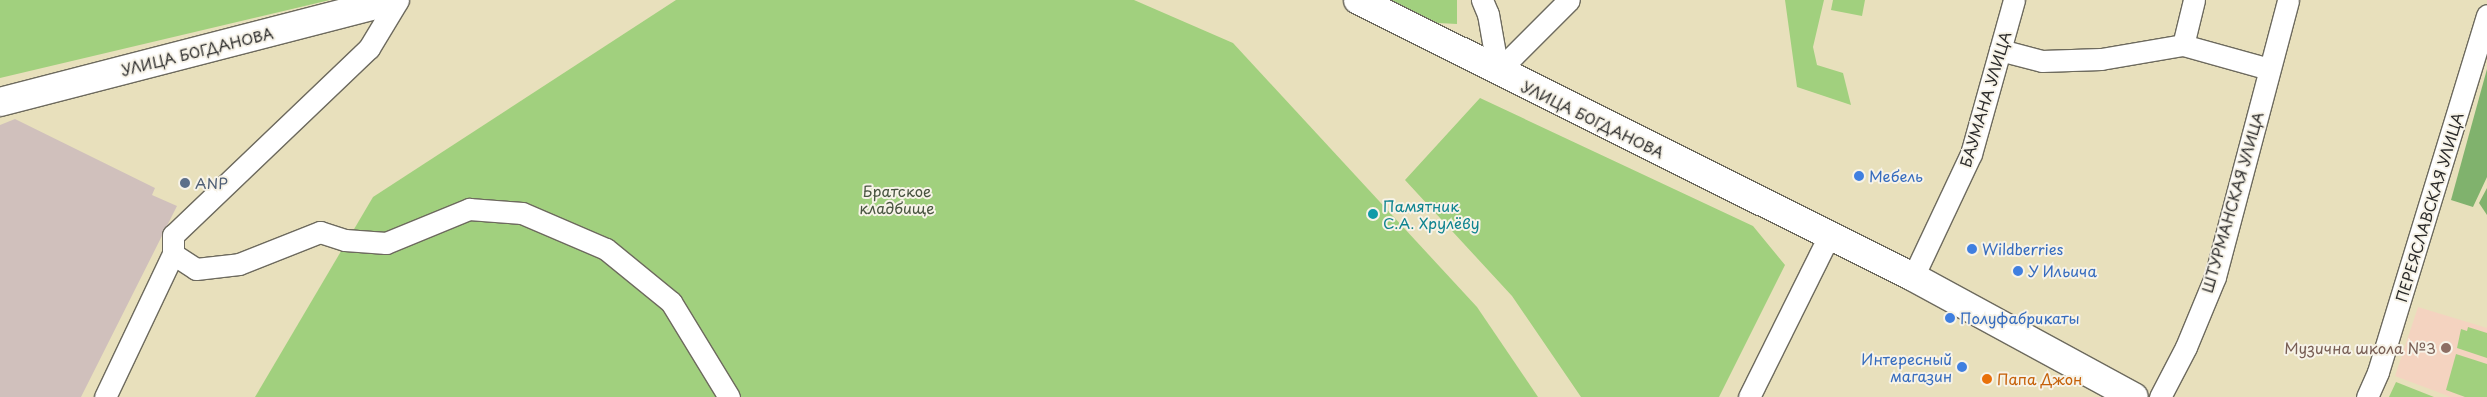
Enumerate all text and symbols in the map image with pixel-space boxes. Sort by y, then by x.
street label: УЛИЦА БОГДАНОВА [119,23,275,79]
street label: БАУМАНА УЛИЦА [1956,29,2014,169]
street label: УЛИЦА БОГДАНОВА [1518,76,1668,162]
street label: ШТУРМАНСКАЯ УЛИЦА [2198,109,2266,295]
street label: ПЕРЕЯСЛАВСКАЯ УЛИЦА [2392,110,2466,304]
place label: Мебель [1869,167,1923,185]
marker: Мебель [1853,170,1865,182]
place label: ANP [195,174,228,192]
marker: ANP [179,177,191,189]
park label: Братское кладбище [859,181,935,216]
place label: Памятник С.А. Хрулёву [1383,196,1480,231]
marker: Памятник С.А. Хрулёву [1367,208,1379,220]
place label: Wildberries [1982,240,2063,258]
marker: Wildberries [1966,243,1978,255]
place label: У Ильича [2028,262,2098,280]
marker: У Ильича [2012,265,2024,277]
place label: Полуфабрикаты [1960,309,2079,327]
marker: Полуфабрикаты [1944,312,1956,324]
place label: Музична школа №3 [2283,339,2436,357]
marker: Музична школа №3 [2440,342,2452,354]
place label: Интересный магазин [1861,349,1952,384]
marker: Интересный магазин [1956,361,1968,373]
place label: Папа Джон [1997,370,2083,388]
marker: Папа Джон [1981,373,1993,385]

